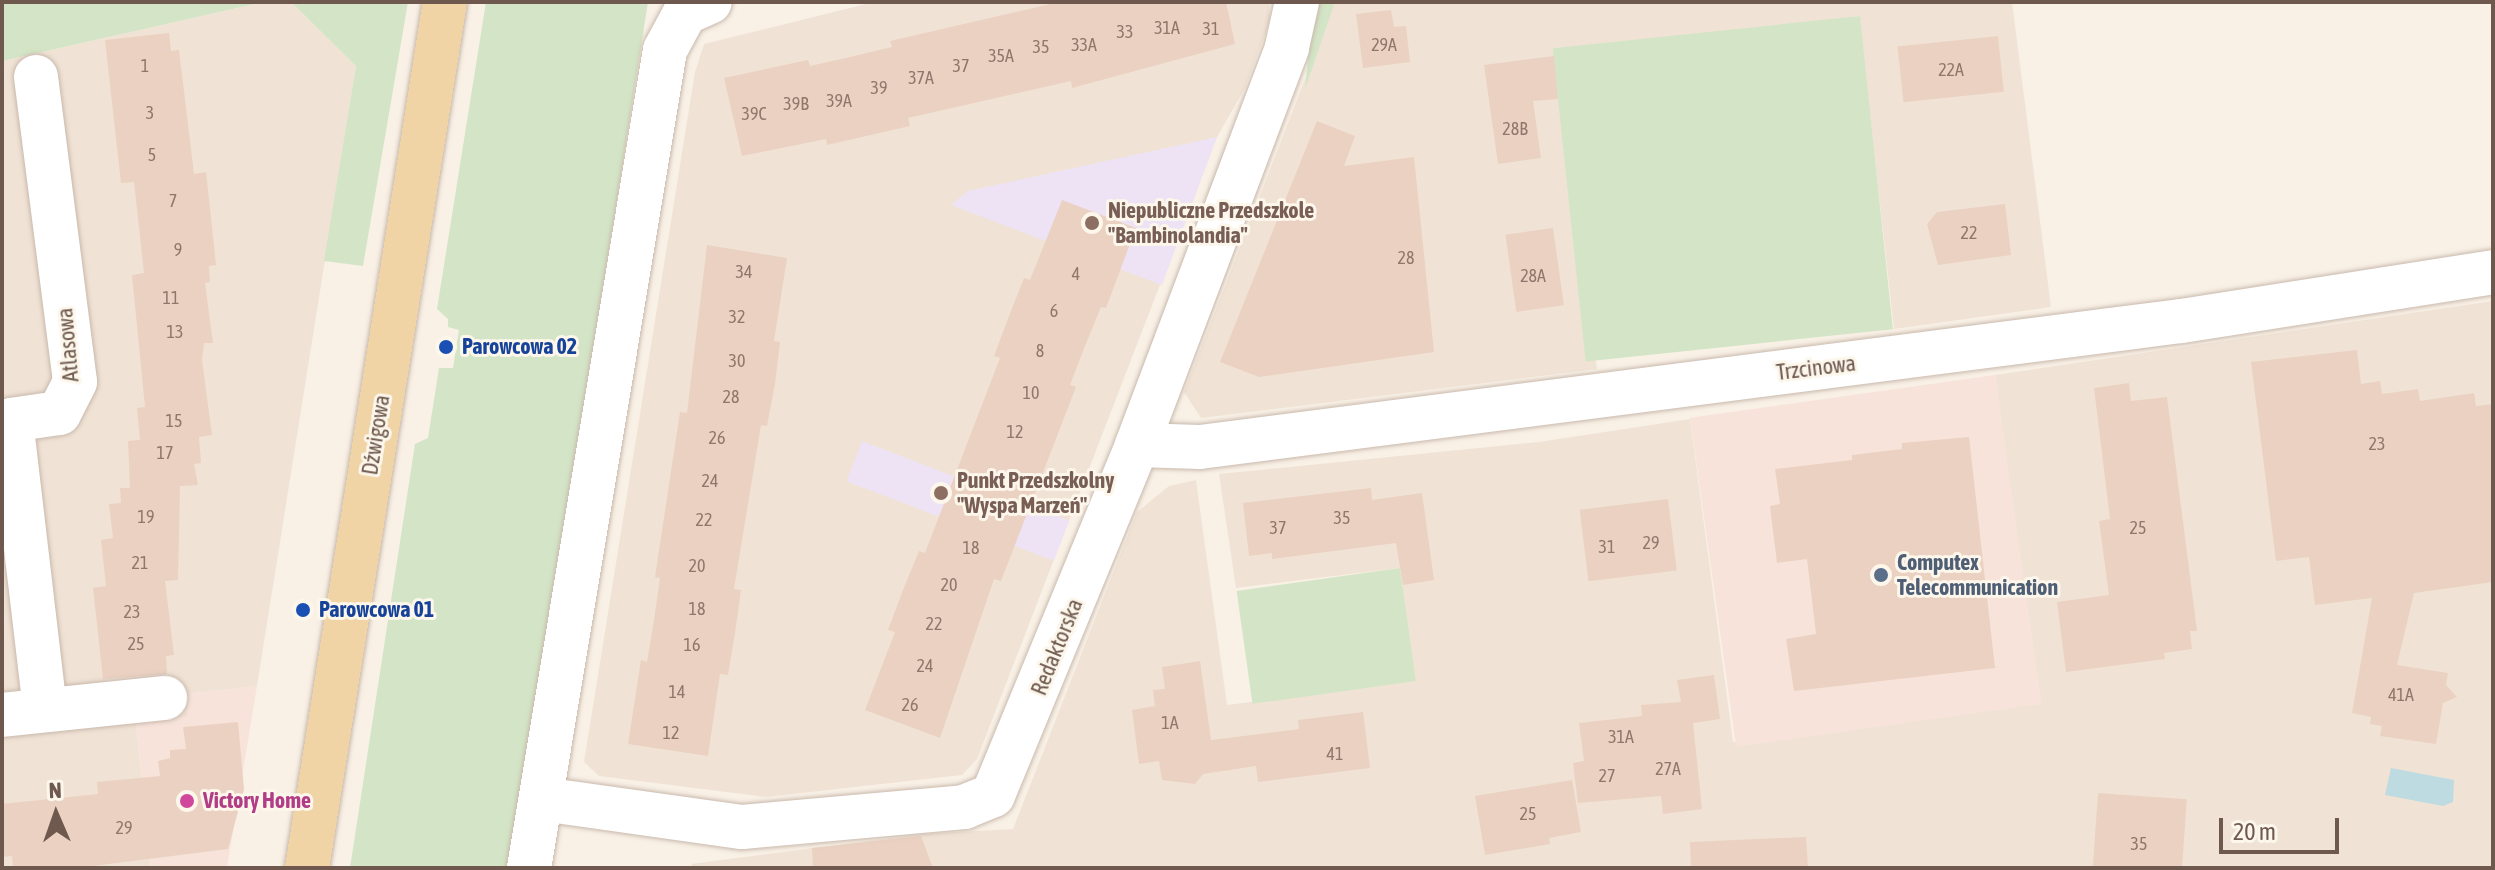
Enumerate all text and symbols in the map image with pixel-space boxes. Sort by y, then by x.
house number: 31A [1154,17,1180,39]
house number: 31 [1203,18,1219,40]
house number: 33 [1117,21,1133,43]
house number: 33A [1071,34,1097,56]
house number: 29A [1371,34,1397,56]
house number: 35 [1033,36,1049,58]
house number: 35A [988,45,1014,67]
house number: 1 [141,55,149,77]
house number: 37 [953,55,969,77]
house number: 22A [1938,59,1964,81]
house number: 37A [908,67,934,89]
house number: 39 [871,77,887,99]
house number: 39A [826,90,852,112]
house number: 39B [783,93,809,115]
house number: 3 [146,102,154,124]
house number: 39C [741,103,767,125]
house number: 28B [1502,118,1528,140]
house number: 5 [148,144,156,166]
house number: 7 [169,190,177,212]
place label: Niepubliczne Przedszkole "Bambinolandia" [1108,197,1314,248]
marker: Niepubliczne Przedszkole "Bambinolandia" [1083,214,1101,232]
house number: 22 [1961,222,1977,244]
house number: 9 [174,239,182,261]
house number: 28 [1398,247,1414,269]
house number: 34 [736,261,752,283]
house number: 4 [1072,263,1080,285]
house number: 28A [1520,265,1546,287]
house number: 11 [163,287,179,309]
house number: 6 [1050,300,1058,322]
house number: 32 [729,306,745,328]
street label: Atlasowa [52,307,84,383]
house number: 13 [167,321,183,343]
place label: Parowcowa 02 [462,334,577,360]
marker: Parowcowa 02 [437,338,455,356]
house number: 8 [1036,340,1044,362]
house number: 30 [729,350,745,372]
street label: Trzcinowa [1775,350,1857,386]
house number: 10 [1023,382,1039,404]
house number: 28 [723,386,739,408]
street label: Dźwigowa [357,393,395,477]
house number: 15 [166,410,182,432]
house number: 12 [1007,421,1023,443]
house number: 26 [709,427,725,449]
house number: 23 [2369,433,2385,455]
house number: 17 [157,442,173,464]
place label: Punkt Przedszkolny "Wyspa Marzeń" [957,467,1114,518]
house number: 24 [702,470,718,492]
marker: Punkt Przedszkolny "Wyspa Marzeń" [932,484,950,502]
house number: 19 [138,506,154,528]
house number: 35 [1334,507,1350,529]
house number: 22 [696,509,712,531]
house number: 37 [1270,517,1286,539]
house number: 25 [2130,517,2146,539]
house number: 29 [1643,532,1659,554]
house number: 31 [1599,536,1615,558]
house number: 18 [963,537,979,559]
place label: Computex Telecommunication [1897,549,2058,600]
house number: 21 [132,552,148,574]
house number: 20 [689,555,705,577]
marker: Computex Telecommunication [1872,566,1890,584]
house number: 20 [941,574,957,596]
street label: Redaktorska [1026,595,1088,699]
place label: Parowcowa 01 [319,597,434,623]
house number: 18 [689,598,705,620]
house number: 23 [124,601,140,623]
marker: Parowcowa 01 [294,601,312,619]
house number: 22 [926,613,942,635]
house number: 25 [128,633,144,655]
house number: 16 [684,634,700,656]
house number: 24 [917,655,933,677]
house number: 14 [669,681,685,703]
house number: 41A [2388,684,2414,706]
house number: 26 [902,694,918,716]
house number: 1A [1161,712,1179,734]
house number: 12 [663,722,679,744]
house number: 31A [1608,726,1634,748]
house number: 41 [1327,743,1343,765]
house number: 27A [1655,758,1681,780]
house number: 27 [1599,765,1615,787]
north arrow [16,774,96,854]
text: N [48,777,62,803]
place label: Victory Home [203,788,311,814]
marker: Victory Home [178,792,196,810]
scale bar [2223,802,2343,852]
house number: 25 [1520,803,1536,825]
house number: 29 [116,817,132,839]
text: 20 m [2233,818,2276,845]
house number: 35 [2131,833,2147,855]

